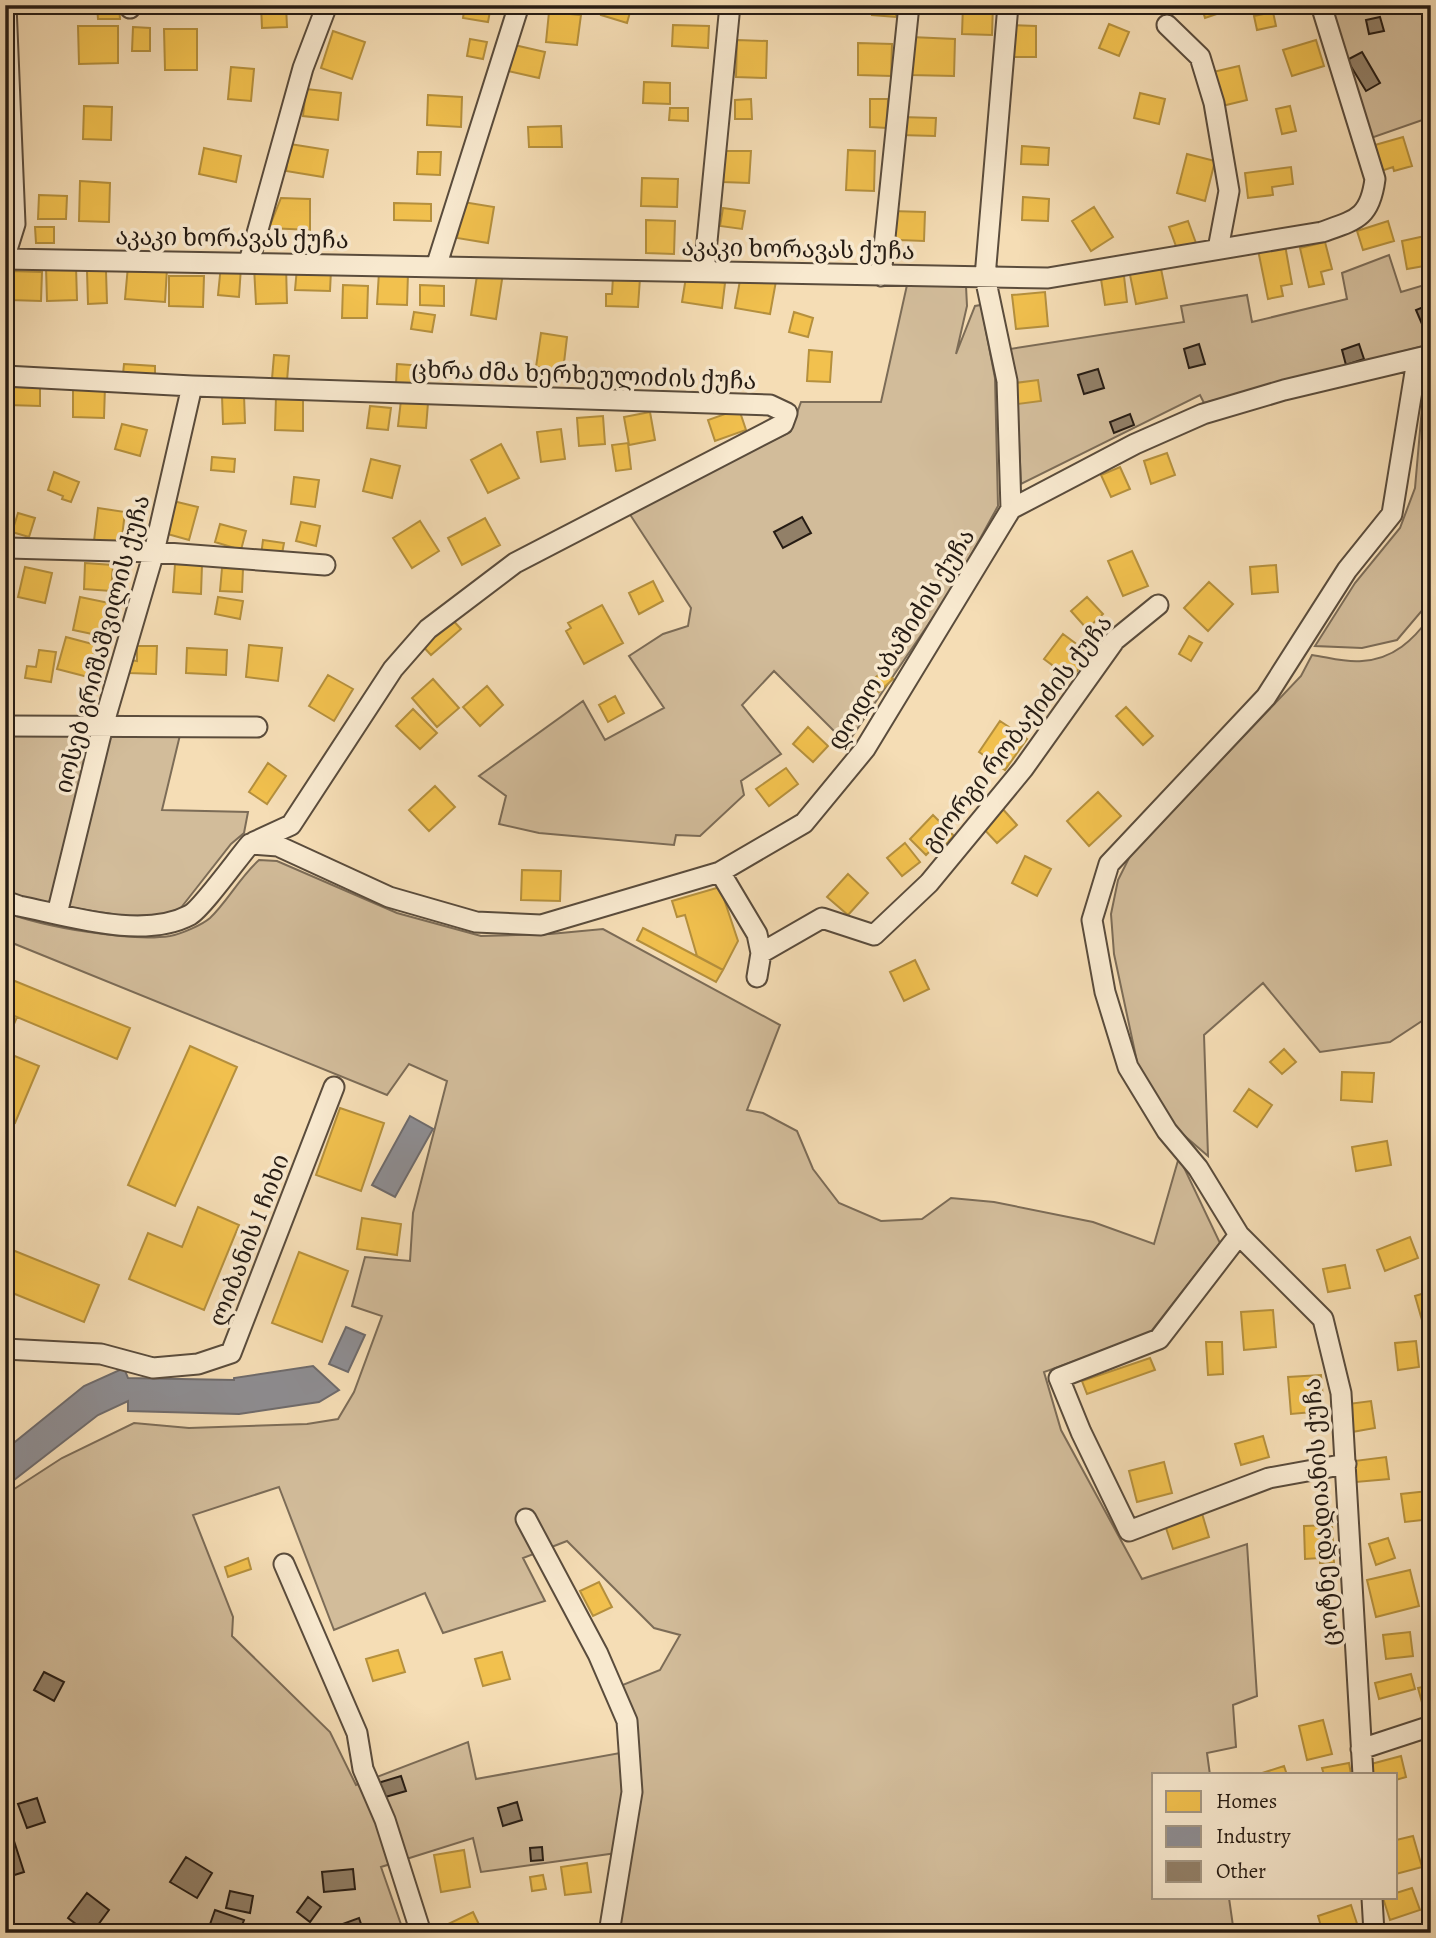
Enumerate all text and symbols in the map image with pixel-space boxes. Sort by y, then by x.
street label: აკაკი ხორავას ქუჩა [115,220,349,256]
street label: აკაკი ხორავას ქუჩა [681,231,915,267]
street label: ცხრა ძმა ხერხეულიძის ქუჩა [411,353,757,397]
street label: იოსებ გრიშაშვილის ქუჩა [47,491,157,797]
street label: დოდო აბაშიძის ქუჩა [820,522,982,756]
street label: გიორგი რობაქიძის ქუჩა [914,608,1120,858]
street label: ლიბანის I ჩიხი [201,1149,297,1331]
street label: ცოტნე დადიანის ქუჩა [1296,1377,1346,1647]
legend [1152,1773,1398,1899]
text: Homes [1216,1787,1277,1815]
text: Industry [1216,1822,1291,1850]
text: Other [1216,1857,1266,1885]

